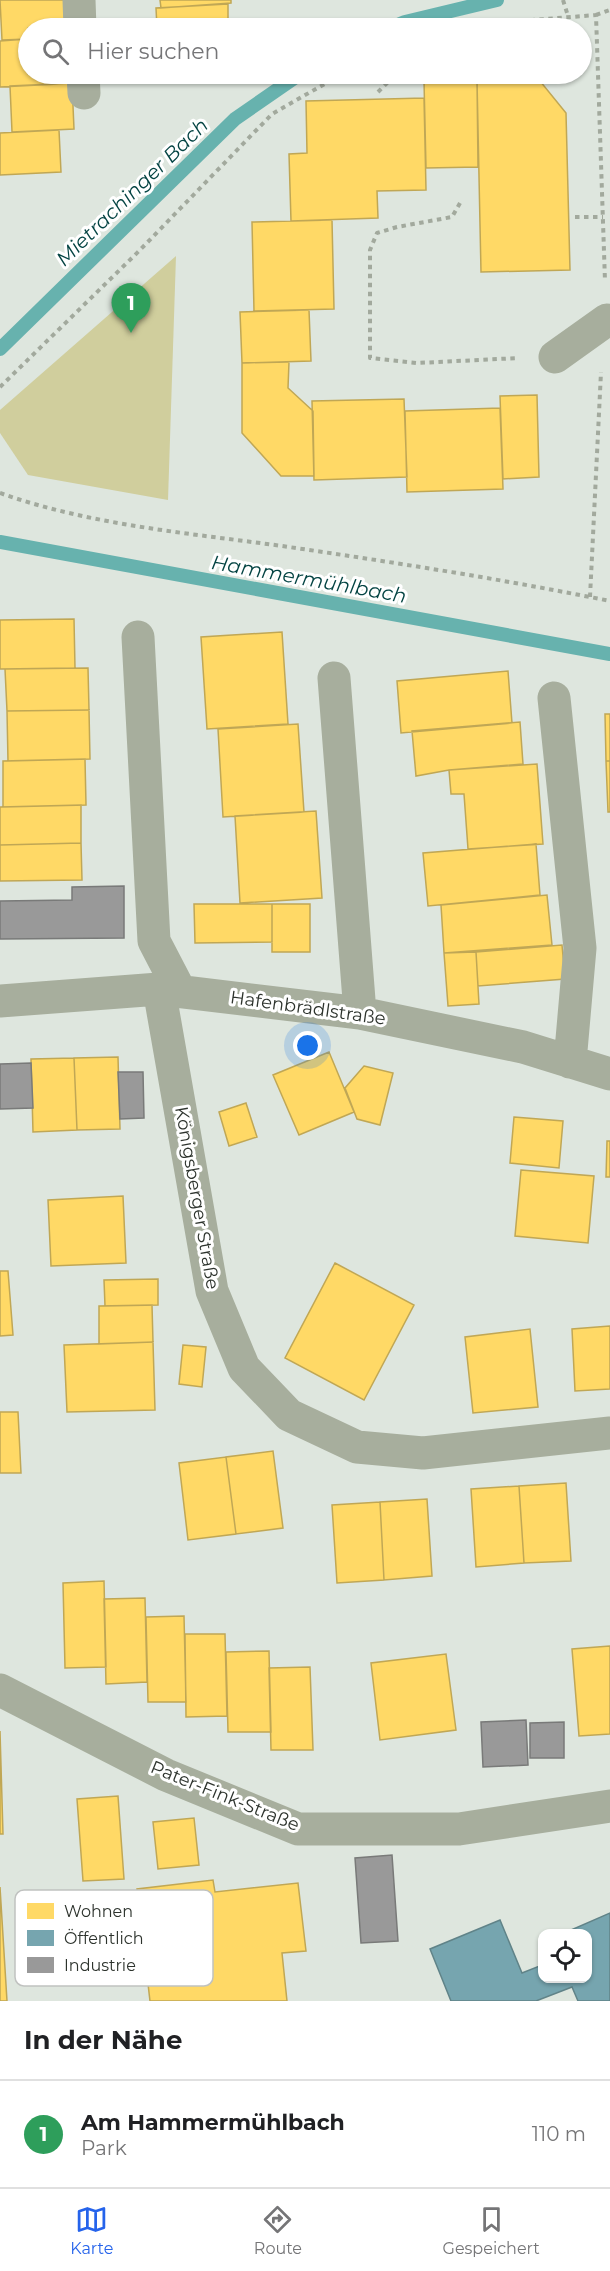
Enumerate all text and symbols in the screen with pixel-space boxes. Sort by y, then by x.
search box [18,18,592,84]
icon: search [39,35,72,68]
text: Hier suchen [87,38,219,65]
water label: Mietrachinger Bach [51,113,213,271]
pin: 1 [112,284,150,333]
water label: Hammermühlbach [210,550,408,608]
street label: Hafenbrädlstraße [229,986,387,1030]
your location [293,1031,322,1060]
street label: Königsberger Straße [170,1105,224,1291]
street label: Pater-Fink-Straße [147,1756,303,1836]
legend [15,1890,213,1986]
text: Wohnen [64,1902,133,1921]
text: Öffentlich [64,1928,143,1948]
map controls [538,1929,592,1983]
button: locate [538,1929,592,1983]
text: Industrie [64,1956,136,1975]
text: In der Nähe [24,2024,182,2056]
text: Am Hammermühlbach [81,2109,345,2136]
text: 1 [40,2122,47,2146]
text: 110 m [532,2122,586,2146]
text: Park [81,2136,127,2160]
tab: Karte [70,2203,113,2258]
tab: Route [254,2203,302,2258]
tab: Gespeichert [443,2203,540,2258]

